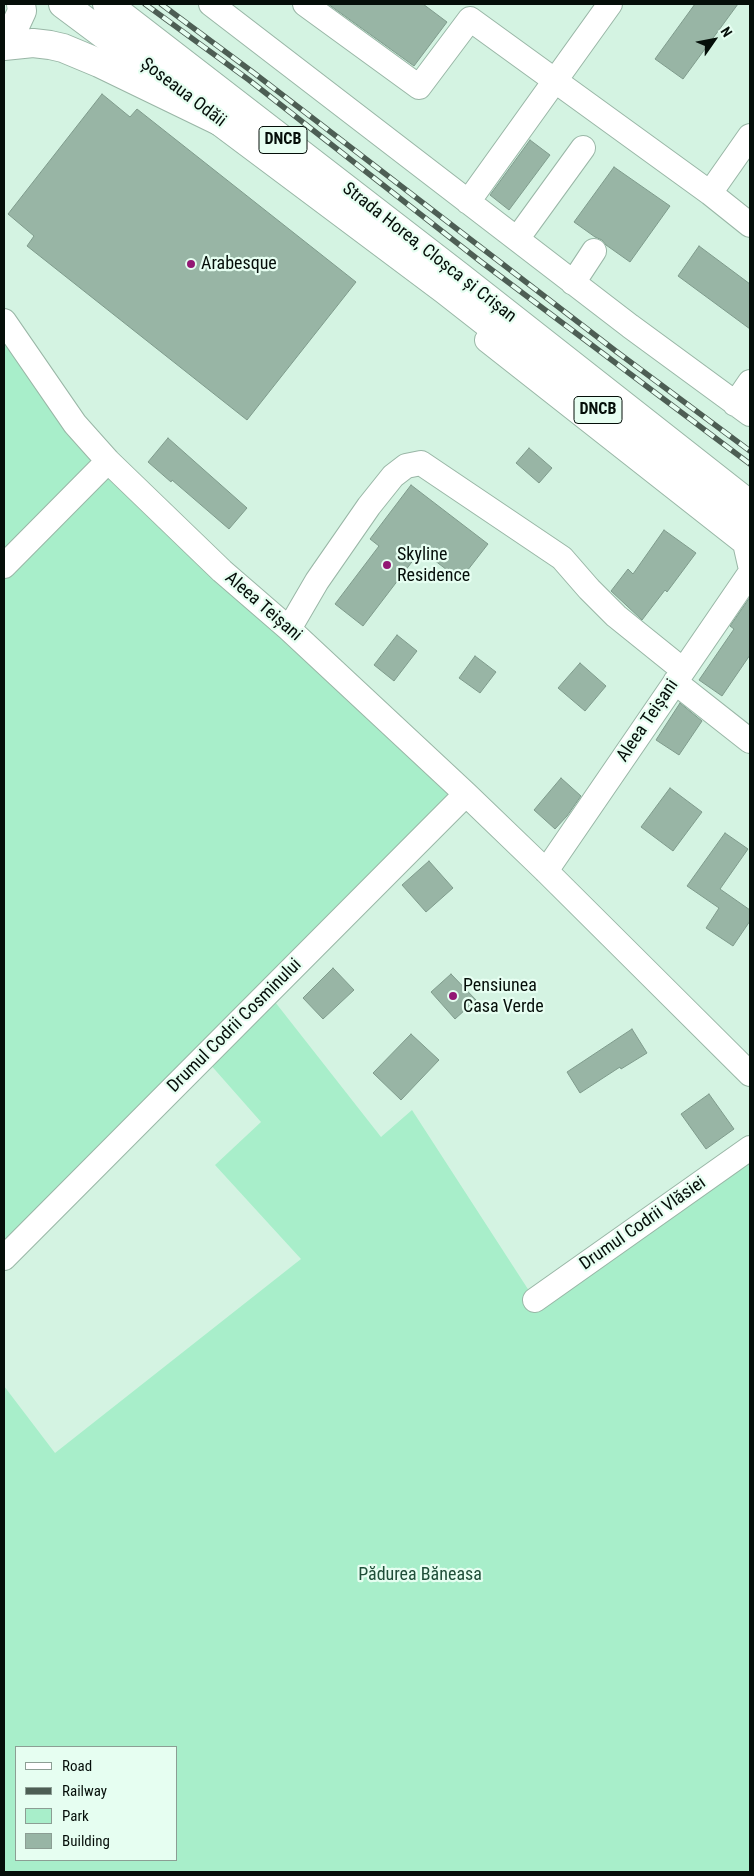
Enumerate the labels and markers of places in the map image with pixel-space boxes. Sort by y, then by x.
place label: Arabesque [201,253,277,275]
marker: Arabesque [185,258,197,270]
place label: Skyline Residence [397,544,470,586]
marker: Skyline Residence [381,559,393,571]
place label: Pensiunea Casa Verde [463,975,544,1018]
marker: Pensiunea Casa Verde [447,990,459,1002]

